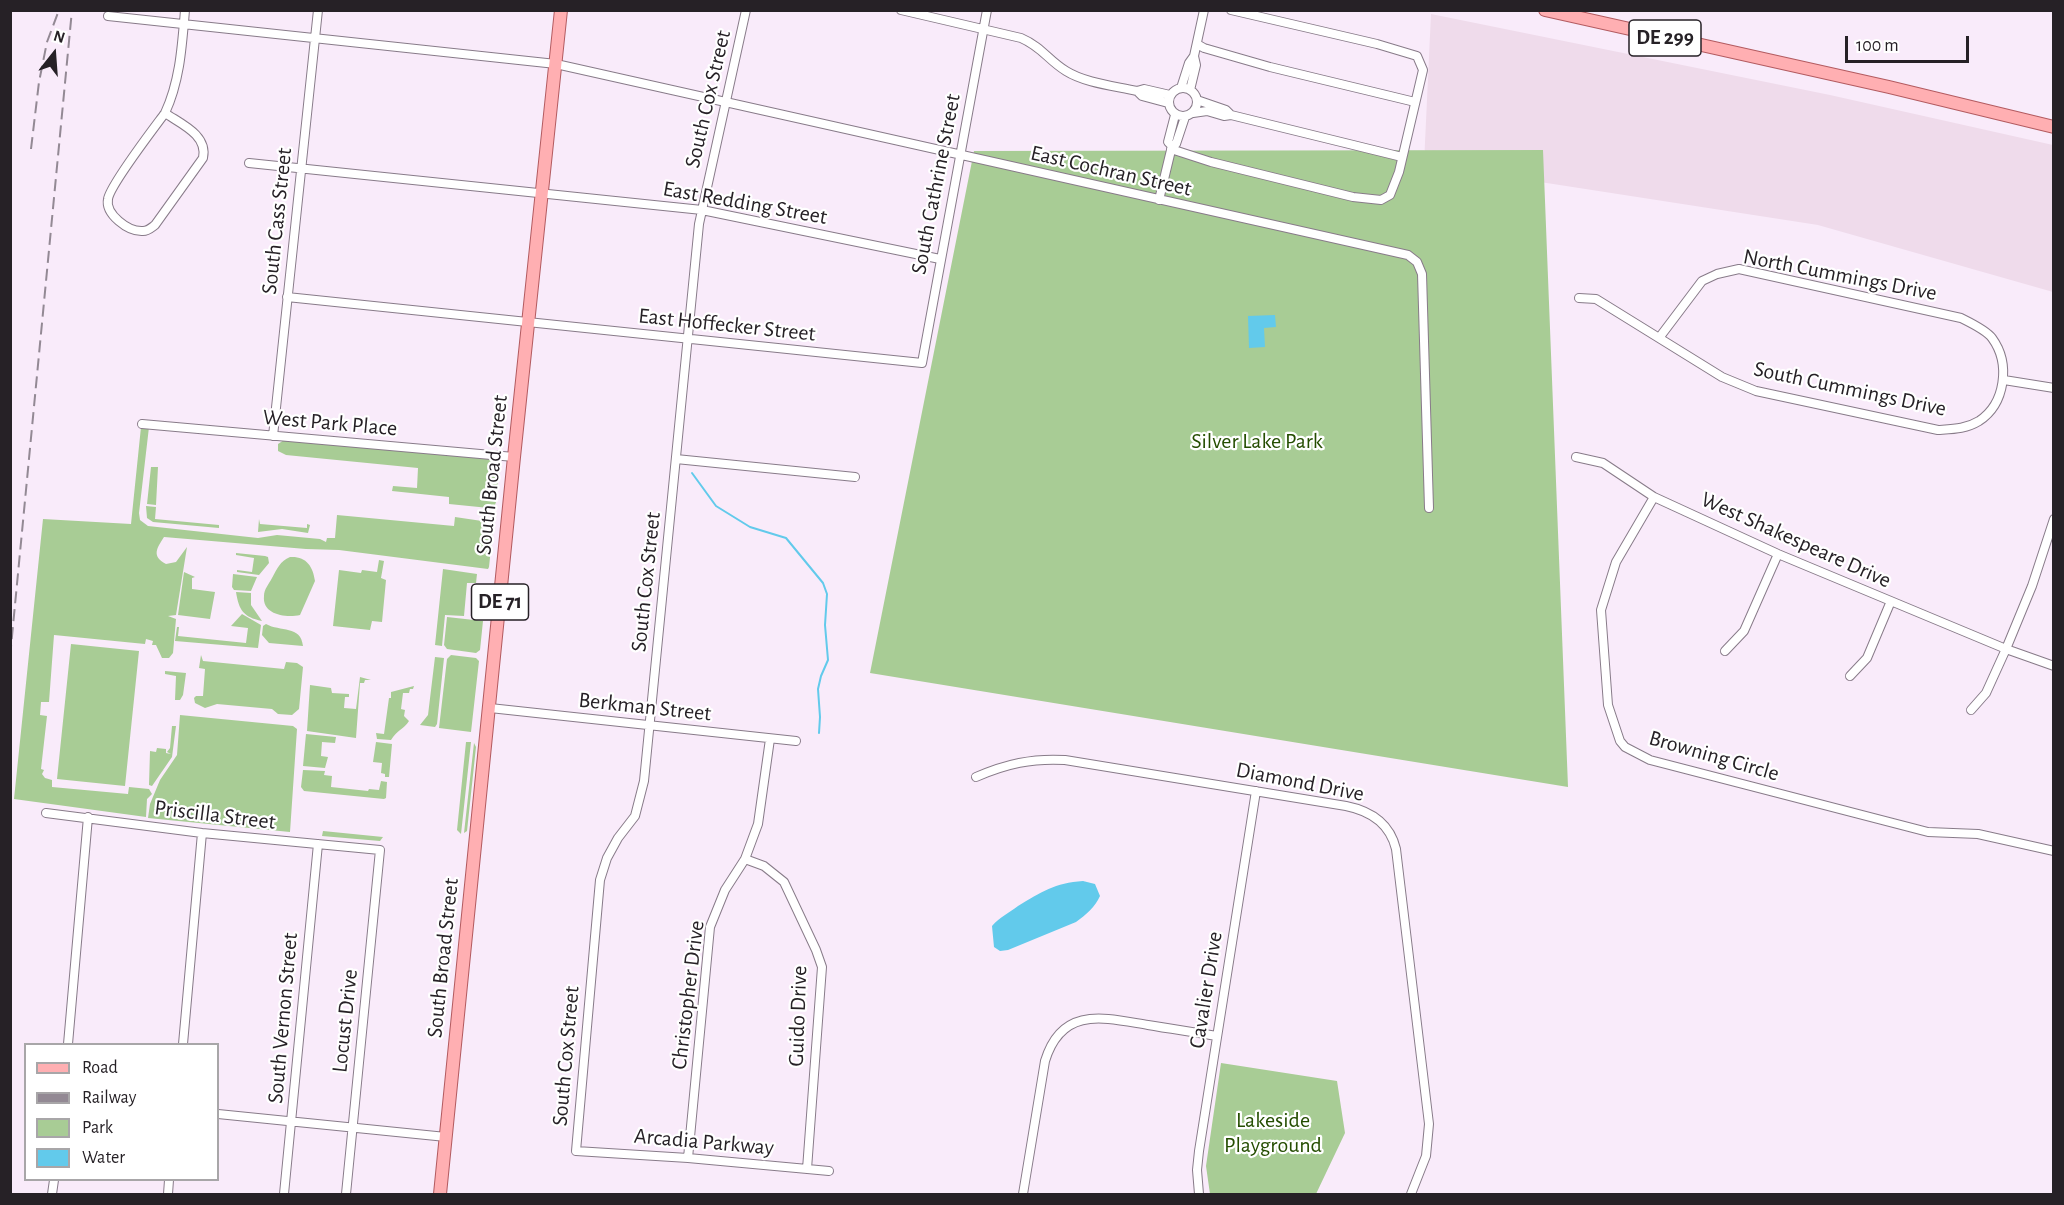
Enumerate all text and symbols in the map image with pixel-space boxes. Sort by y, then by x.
road number: DE 299 [1629,20,1701,56]
north arrow [24,24,84,84]
scale bar [1848,24,1972,62]
text: N [52,28,67,46]
street label: South Cox Street [679,28,737,170]
text: 100 m [1856,37,1899,55]
street label: South Cathrine Street [906,92,966,276]
street label: East Cochran Street [1028,140,1194,202]
street label: South Cass Street [256,146,298,296]
street label: East Redding Street [661,176,829,230]
street label: North Cummings Drive [1741,243,1939,307]
street label: East Hoffecker Street [637,303,817,347]
street label: South Cummings Drive [1751,356,1949,422]
street label: South Broad Street [470,394,514,556]
street label: West Park Place [262,404,398,442]
park label: Silver Lake Park [1191,428,1323,454]
street label: West Shakespeare Drive [1697,486,1895,594]
street label: South Cox Street [626,511,666,653]
road number: DE 71 [472,584,528,620]
street label: Berkman Street [577,687,713,727]
street label: Browning Circle [1646,725,1782,787]
street label: Diamond Drive [1234,757,1366,807]
street label: Priscilla Street [153,794,277,836]
street label: South Broad Street [421,877,465,1039]
street label: Christopher Drive [666,919,710,1071]
street label: Cavalier Drive [1184,930,1228,1050]
street label: South Vernon Street [262,931,304,1105]
street label: Guido Drive [783,965,813,1067]
street label: Locust Drive [326,968,364,1074]
street label: South Cox Street [547,985,585,1127]
legend [24,1043,219,1181]
text: Road [82,1059,118,1077]
text: Railway [82,1089,136,1107]
park label: Lakeside Playground [1224,1107,1322,1158]
text: Park [82,1119,113,1137]
street label: Arcadia Parkway [633,1123,775,1161]
text: Water [82,1149,125,1167]

